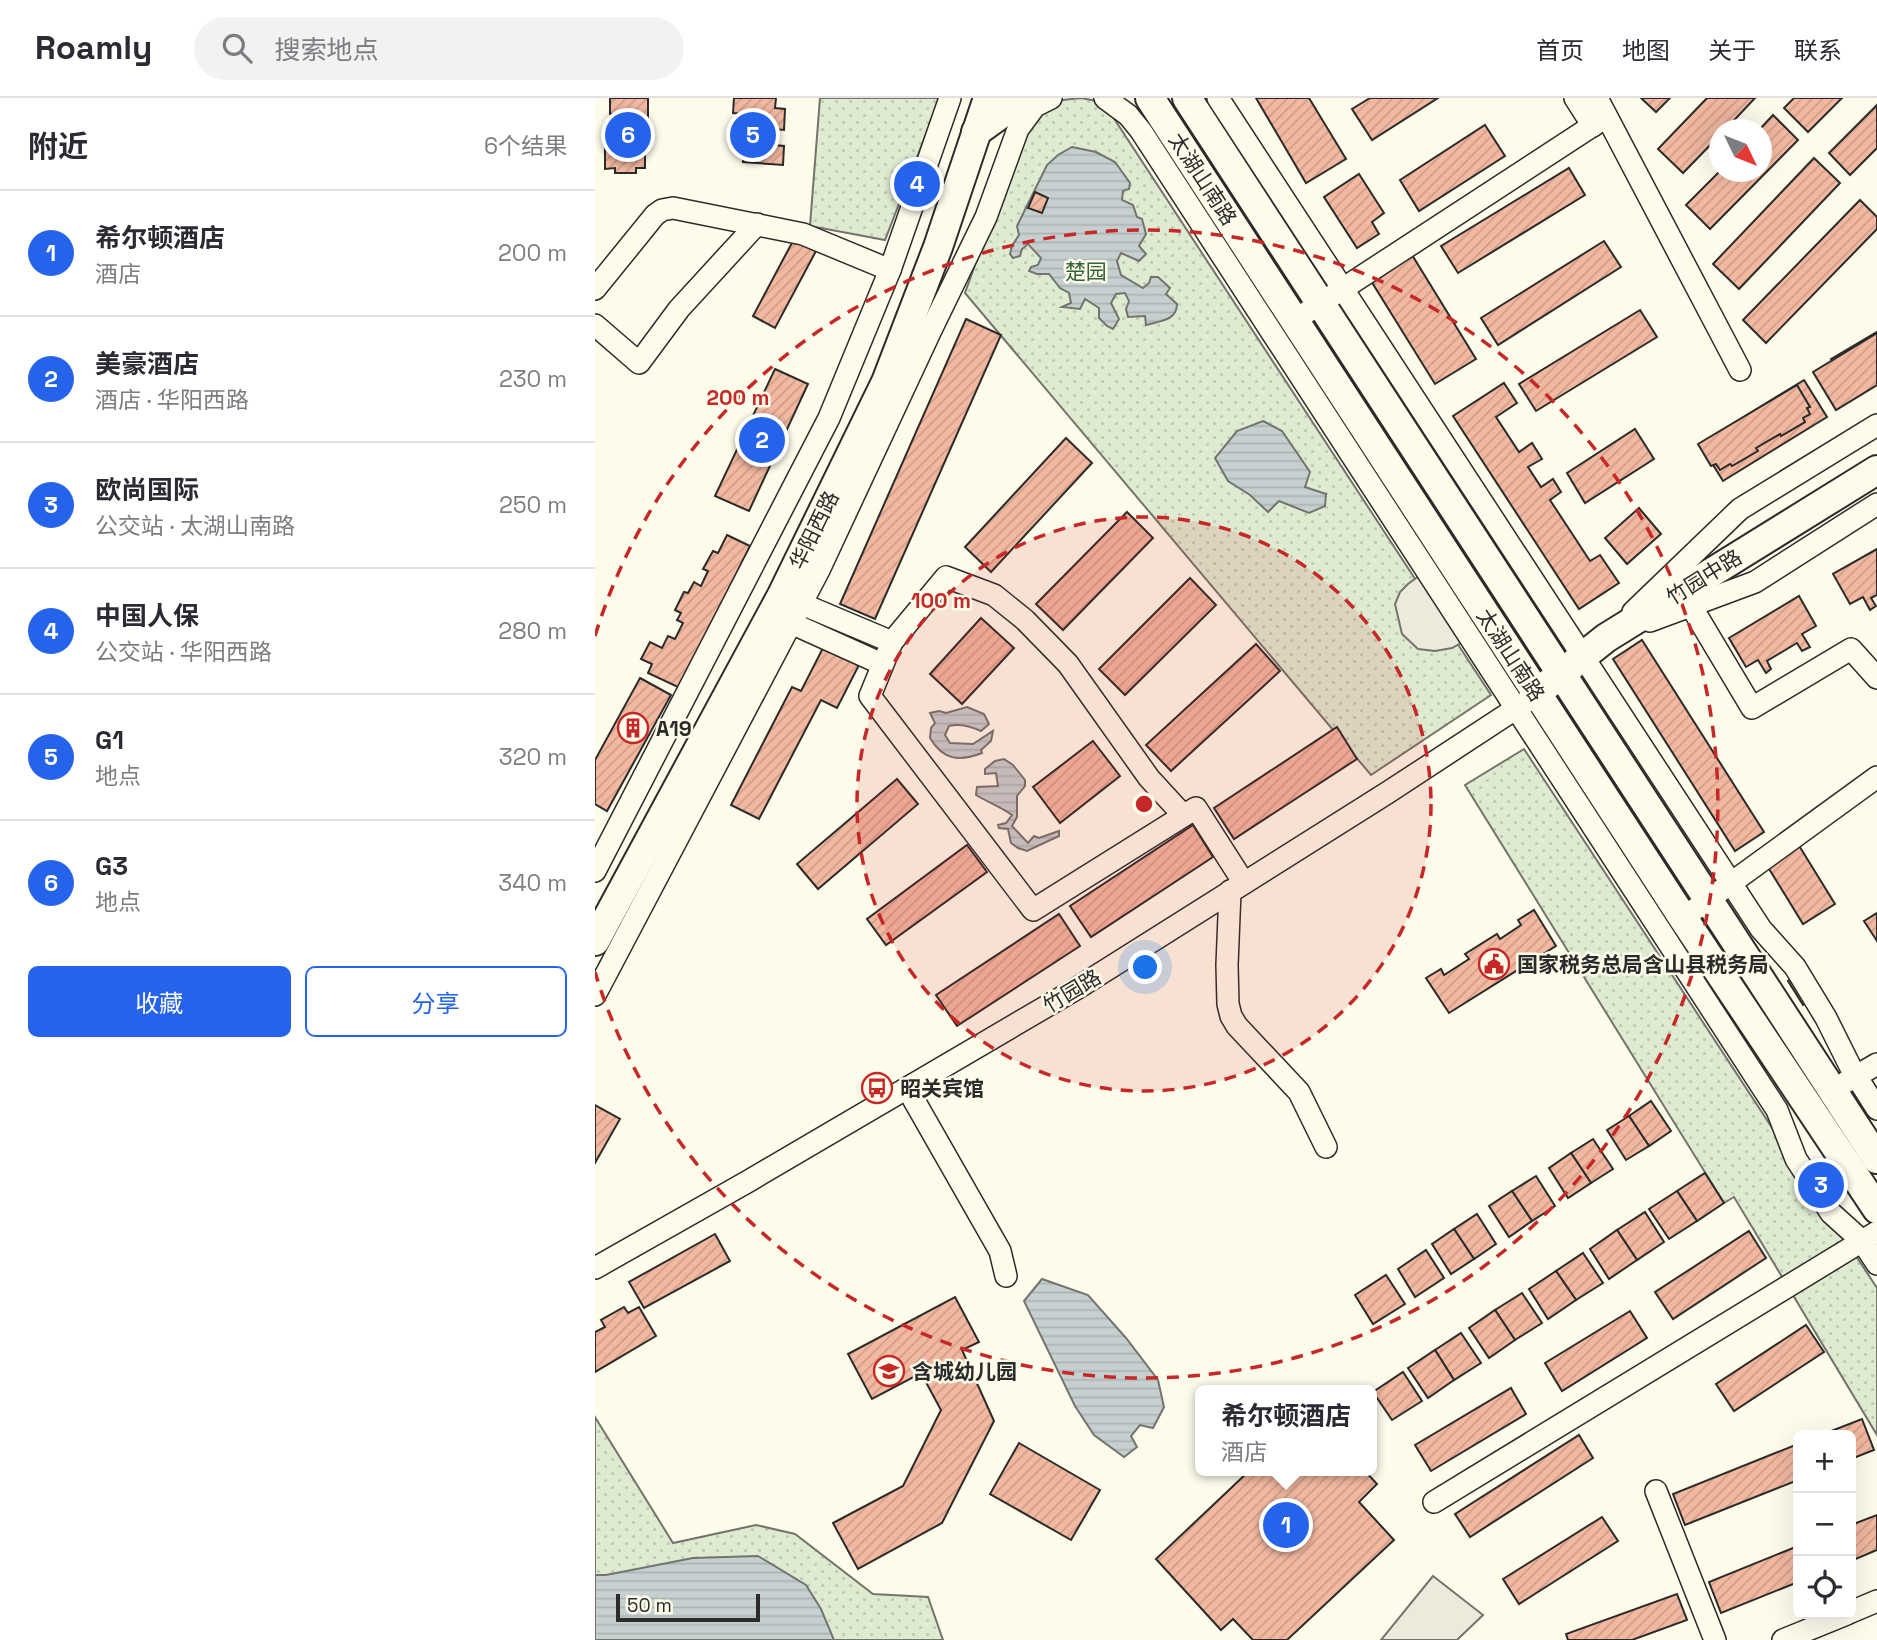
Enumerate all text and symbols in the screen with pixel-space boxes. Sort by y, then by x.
search box [194,17,684,80]
text: Roamly [35,27,152,69]
icon: search [218,29,256,67]
text: 搜索地点 [274,33,378,67]
text: 首页 [1536,35,1584,66]
text: 地图 [1622,35,1670,66]
text: 关于 [1708,35,1756,66]
text: 联系 [1794,35,1842,66]
pin: 6 [605,109,651,161]
pin: 5 [730,109,776,161]
north arrow [1709,119,1772,182]
text: 附近 [28,127,88,166]
street label: 太湖山南路 [1163,128,1243,230]
text: 6个结果 [484,131,567,161]
pin: 4 [894,158,940,210]
text: 希尔顿酒店 [95,221,225,255]
text: 1 [46,238,56,268]
text: 200 m [498,238,567,268]
park label: 楚园 [1065,258,1107,285]
text: 酒店 [95,259,141,289]
text: 美豪酒店 [95,347,199,381]
text: 2 [44,364,58,394]
text: 230 m [499,364,567,394]
text: 200 m [707,384,769,411]
text: 酒店 · 华阳西路 [95,385,249,415]
pin: 2 [739,414,785,466]
text: 欧尚国际 [95,473,199,507]
street label: 华阳西路 [783,486,845,574]
text: 3 [44,490,58,520]
text: 250 m [499,490,567,520]
text: 公交站 · 太湖山南路 [95,511,295,541]
street label: 竹园中路 [1661,543,1747,611]
text: 100 m [911,587,971,614]
text: 中国人保 [95,599,199,633]
street label: 太湖山南路 [1471,604,1551,706]
text: 4 [44,616,58,646]
text: 280 m [498,616,567,646]
text: 公交站 · 华阳西路 [95,637,272,667]
building icon: A19 [616,711,650,745]
place label: A19 [656,715,692,742]
text: G1 [95,723,124,757]
text: 5 [44,742,58,772]
text: 320 m [499,742,567,772]
text: 地点 [95,761,141,791]
centre of rings [1132,792,1156,816]
text: G3 [95,849,128,883]
text: 6 [44,868,58,898]
text: 340 m [498,868,567,898]
text: 地点 [95,887,141,917]
public building icon: 国家税务总局含山县税务局 [1477,947,1511,981]
your location [1128,950,1162,984]
place label: 国家税务总局含山县税务局 [1517,951,1769,978]
street label: 竹园路 [1038,963,1106,1019]
button: 收藏 [28,966,291,1037]
button: 分享 [305,966,567,1037]
bus stop icon: 昭关宾馆 [860,1071,894,1105]
place label: 昭关宾馆 [900,1075,984,1102]
pin: 3 [1798,1159,1844,1211]
school or university icon: 含城幼儿园 [872,1354,906,1388]
place label: 含城幼儿园 [912,1358,1017,1385]
popup [1195,1385,1377,1476]
text: 希尔顿酒店 [1221,1399,1351,1433]
map controls [1793,1430,1856,1619]
button: + [1793,1430,1856,1493]
text: 酒店 [1221,1437,1267,1467]
button: − [1793,1493,1856,1556]
pin: 1 [1263,1499,1309,1551]
button: locate [1793,1556,1856,1619]
scale bar [616,1591,759,1623]
text: 50 m [627,1593,672,1618]

